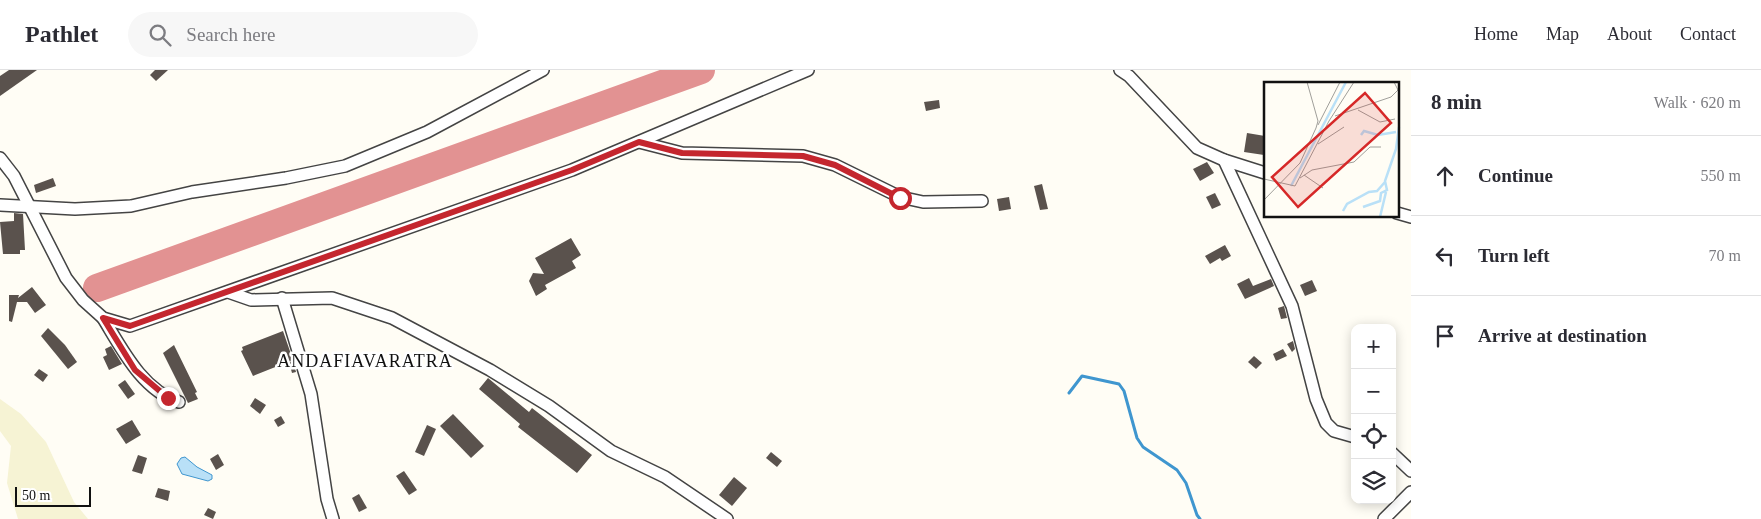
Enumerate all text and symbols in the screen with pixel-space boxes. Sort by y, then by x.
search box [128,12,478,57]
text: Pathlet [25,21,98,47]
icon: search [146,21,174,49]
text: Search here [186,24,275,45]
text: Home [1474,24,1518,44]
text: Map [1546,24,1579,44]
text: About [1607,24,1652,44]
text: Contact [1680,24,1736,44]
inset map [1264,82,1398,218]
text: 8 min [1431,90,1482,114]
text: Walk · 620 m [1654,94,1741,111]
icon: ahead [1431,162,1459,190]
text: Continue [1478,165,1553,186]
text: 550 m [1701,167,1741,184]
route start [889,187,912,210]
icon: left [1431,242,1459,270]
text: Turn left [1478,245,1550,266]
text: 70 m [1709,247,1741,264]
icon: arrive [1431,322,1459,350]
map controls [1351,324,1396,504]
button: + [1351,324,1396,369]
text: Arrive at destination [1478,325,1647,346]
district label: ANDAFIAVARATRA [277,351,453,371]
button: − [1351,369,1396,414]
route end [157,387,180,410]
button: locate [1351,414,1396,459]
button: layers [1351,459,1396,504]
scale bar [15,484,91,507]
text: 50 m [22,488,50,503]

